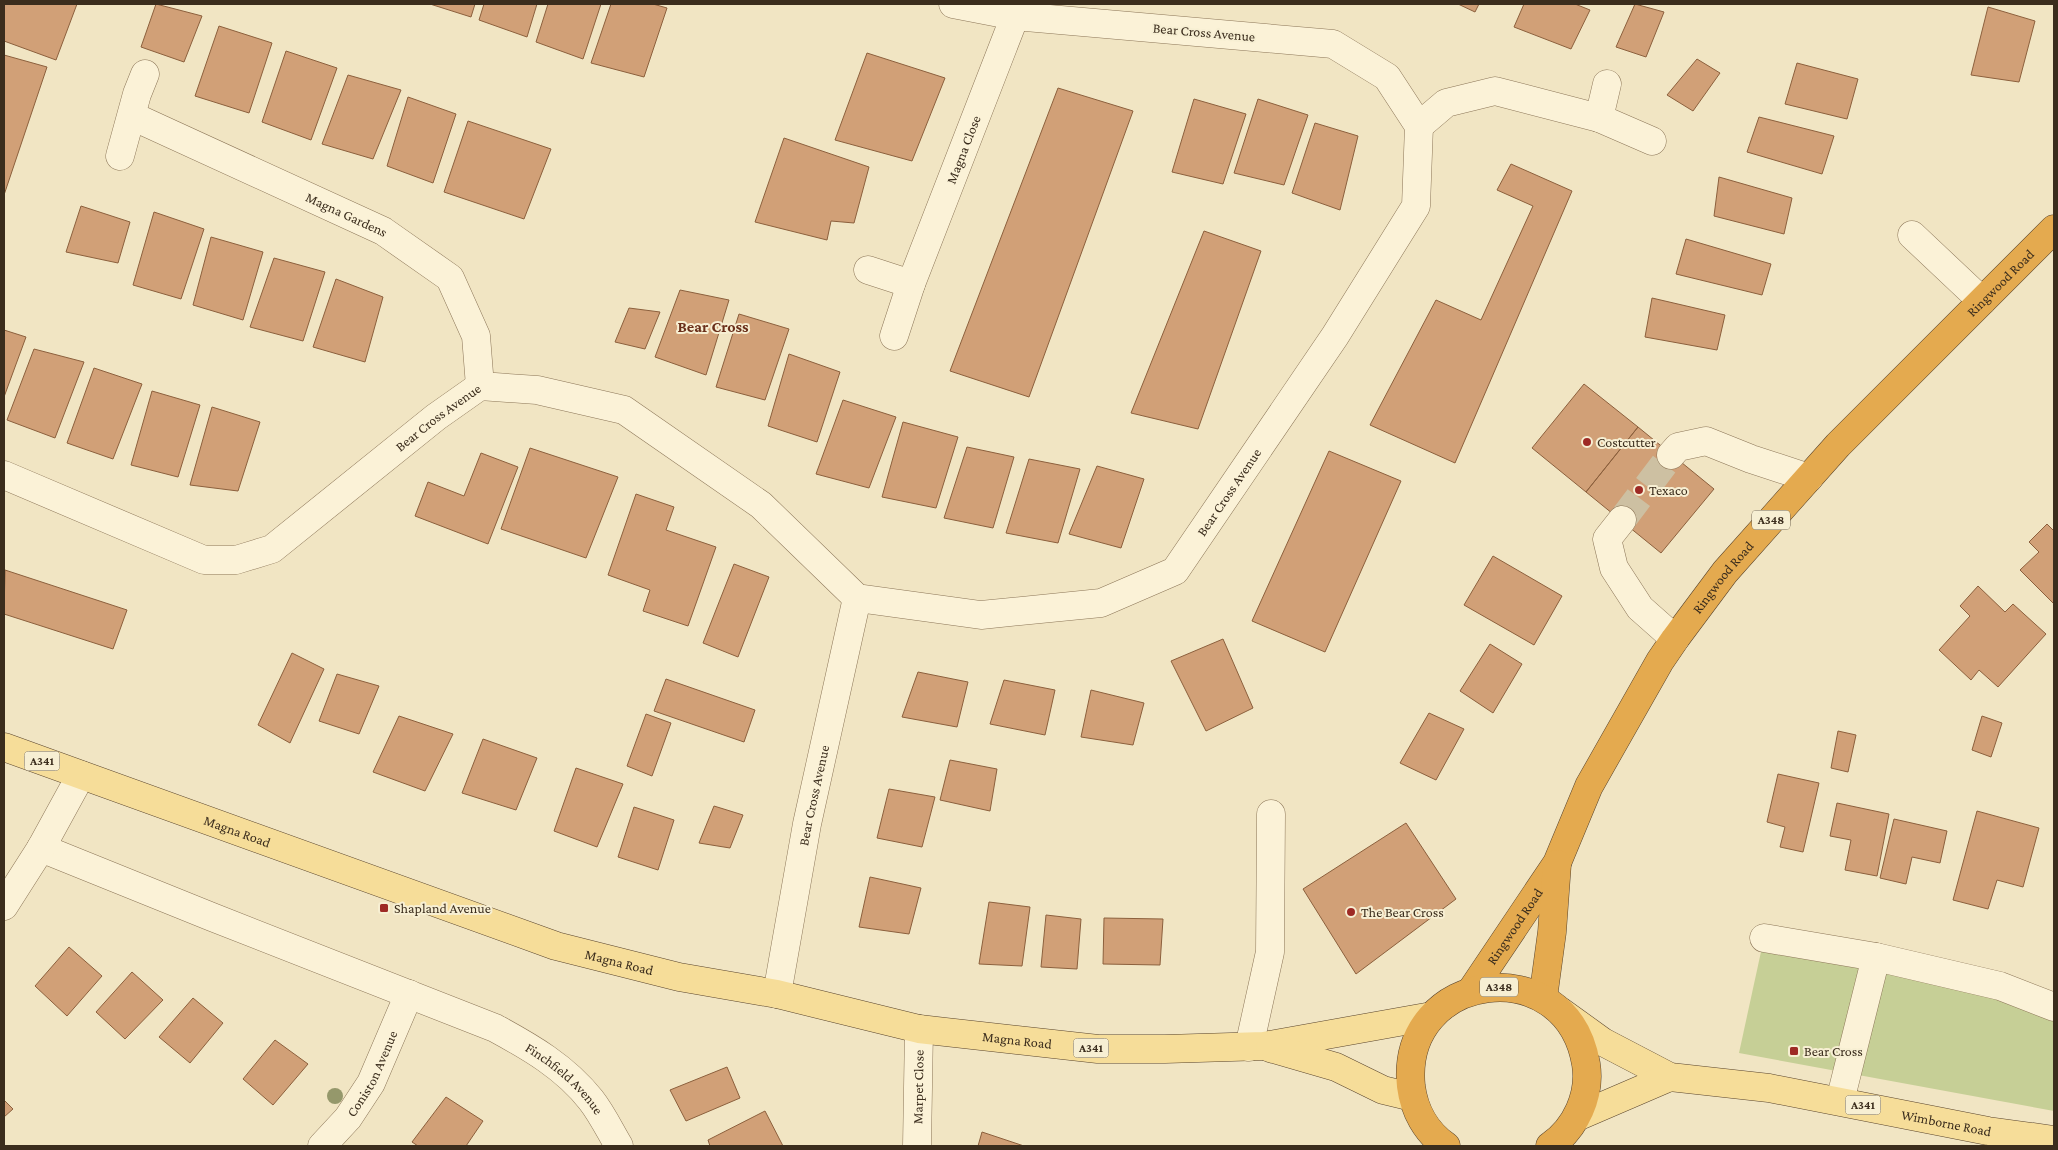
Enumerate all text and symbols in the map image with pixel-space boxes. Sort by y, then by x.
street label: Bear Cross Avenue [1152,20,1256,44]
street label: Magna Close [943,113,984,186]
street label: Magna Gardens [303,189,391,240]
street label: Ringwood Road [1963,245,2038,320]
district label: Bear Cross [677,318,749,335]
street label: Bear Cross Avenue [392,380,484,454]
place label: Costcutter [1597,434,1656,450]
marker: Costcutter [1581,436,1593,448]
street label: Bear Cross Avenue [1193,445,1264,539]
place label: Texaco [1649,482,1688,498]
marker: Texaco [1633,484,1645,496]
road number: A348 [1752,510,1790,530]
street label: Ringwood Road [1689,537,1757,617]
street label: Bear Cross Avenue [795,743,832,847]
road number: A341 [24,751,60,770]
street label: Magna Road [202,812,273,851]
street label: Ringwood Road [1483,885,1546,967]
place label: Shapland Avenue [394,900,491,916]
marker: Shapland Avenue [378,902,390,914]
place label: The Bear Cross [1361,904,1444,920]
marker: The Bear Cross [1345,906,1357,918]
street label: Magna Road [583,946,656,978]
road number: A348 [1480,978,1518,996]
street label: Coniston Avenue [343,1028,400,1120]
street label: Magna Road [981,1028,1053,1052]
road number: A341 [1074,1038,1108,1058]
street label: Finchfield Avenue [523,1039,607,1117]
place label: Bear Cross [1804,1043,1863,1059]
marker: Bear Cross [1788,1045,1800,1057]
street label: Marpet Close [909,1050,927,1124]
road number: A341 [1846,1096,1880,1114]
street label: Wimborne Road [1900,1106,1993,1140]

